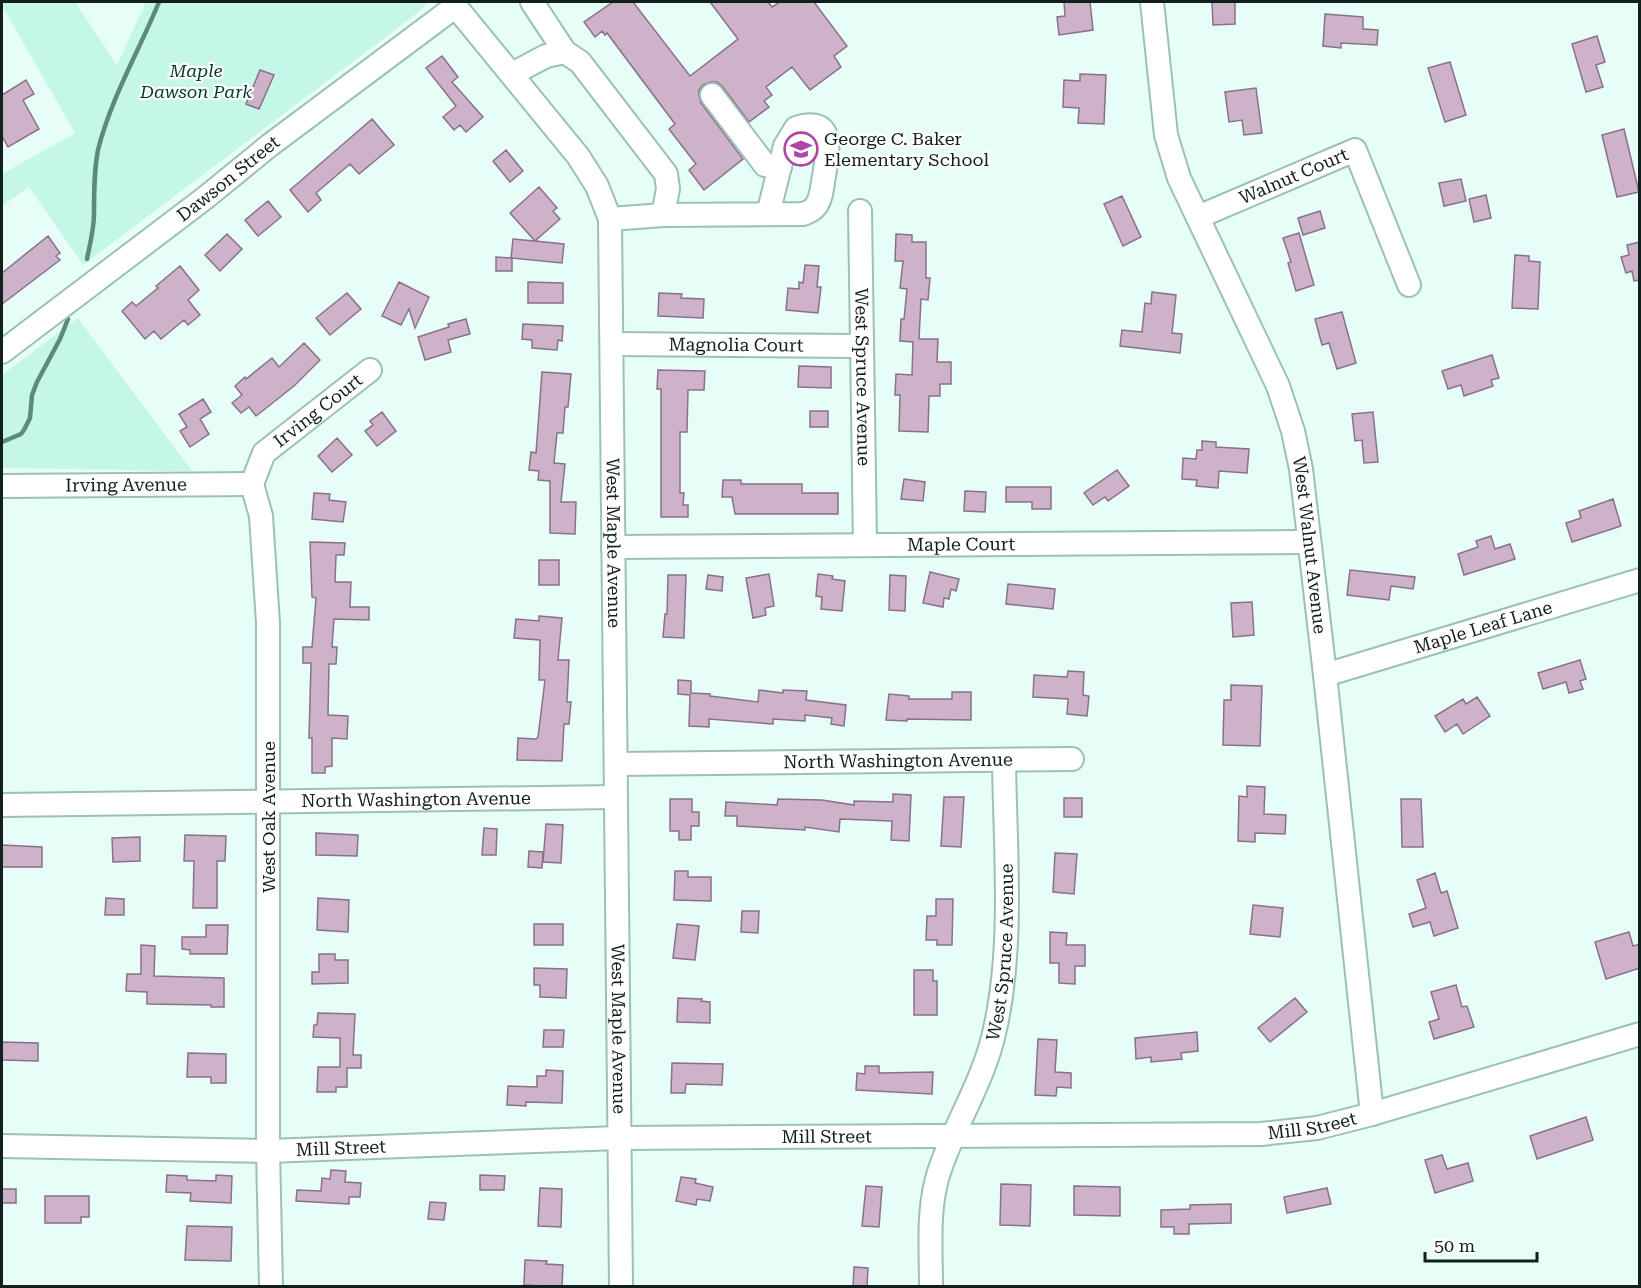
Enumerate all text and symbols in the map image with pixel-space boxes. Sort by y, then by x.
park label: Maple Dawson Park [139,60,252,102]
place label: George C. Baker Elementary School [824,128,989,170]
street label: Dawson Street [172,131,283,226]
school or university icon: George C. Baker Elementary School [783,131,819,167]
street label: Walnut Court [1236,143,1351,208]
street label: West Spruce Avenue [851,288,875,466]
street label: Magnolia Court [668,333,804,356]
street label: Irving Court [269,369,367,451]
street label: West Walnut Avenue [1289,454,1331,635]
street label: West Maple Avenue [602,458,625,628]
street label: Irving Avenue [65,474,187,495]
street label: Maple Court [907,533,1015,555]
street label: Maple Leaf Lane [1411,596,1555,658]
street label: West Oak Avenue [258,741,279,893]
street label: North Washington Avenue [783,749,1013,772]
street label: North Washington Avenue [301,787,531,811]
street label: West Spruce Avenue [982,863,1017,1043]
street label: West Maple Avenue [607,944,630,1114]
street label: Mill Street [1266,1107,1359,1143]
street label: Mill Street [782,1125,872,1147]
street label: Mill Street [295,1136,387,1160]
scale bar [1425,1225,1538,1263]
text: 50 m [1434,1235,1475,1256]

